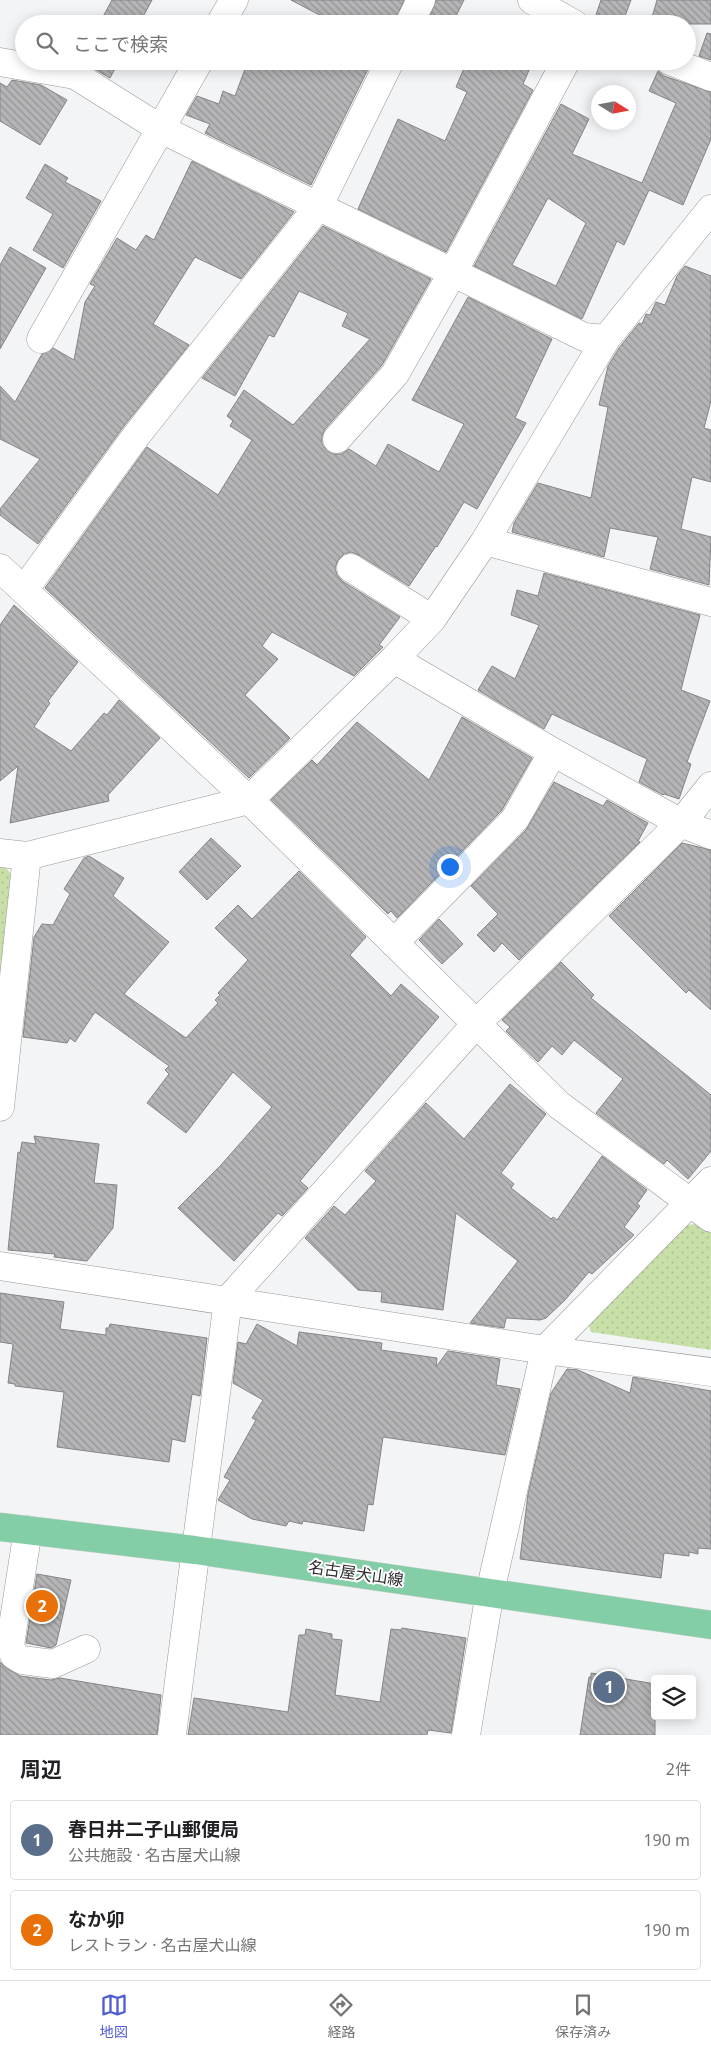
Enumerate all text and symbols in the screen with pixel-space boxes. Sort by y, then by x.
search box [15,15,696,70]
icon: search [33,29,61,57]
text: ここで検索 [73,31,168,57]
north arrow [591,85,636,130]
your location [437,854,463,880]
street label: 名古屋犬山線 [307,1555,405,1591]
pin: 2 [26,1587,58,1625]
pin: 1 [593,1668,625,1706]
map controls [651,1675,696,1720]
button: layers [651,1675,696,1720]
text: 周辺 [20,1755,62,1783]
text: 2件 [666,1758,691,1780]
text: 春日井二子山郵便局 [68,1816,239,1842]
text: 1 [32,1829,42,1851]
text: 190 m [643,1829,690,1851]
text: 公共施設 · 名古屋犬山線 [68,1844,241,1866]
text: なか卯 [68,1906,125,1932]
text: 2 [32,1919,42,1941]
text: 190 m [643,1919,690,1941]
text: レストラン · 名古屋犬山線 [68,1934,257,1956]
tab: 地図 [100,1991,128,2041]
tab: 経路 [327,1991,355,2041]
tab: 保存済み [555,1991,611,2041]

